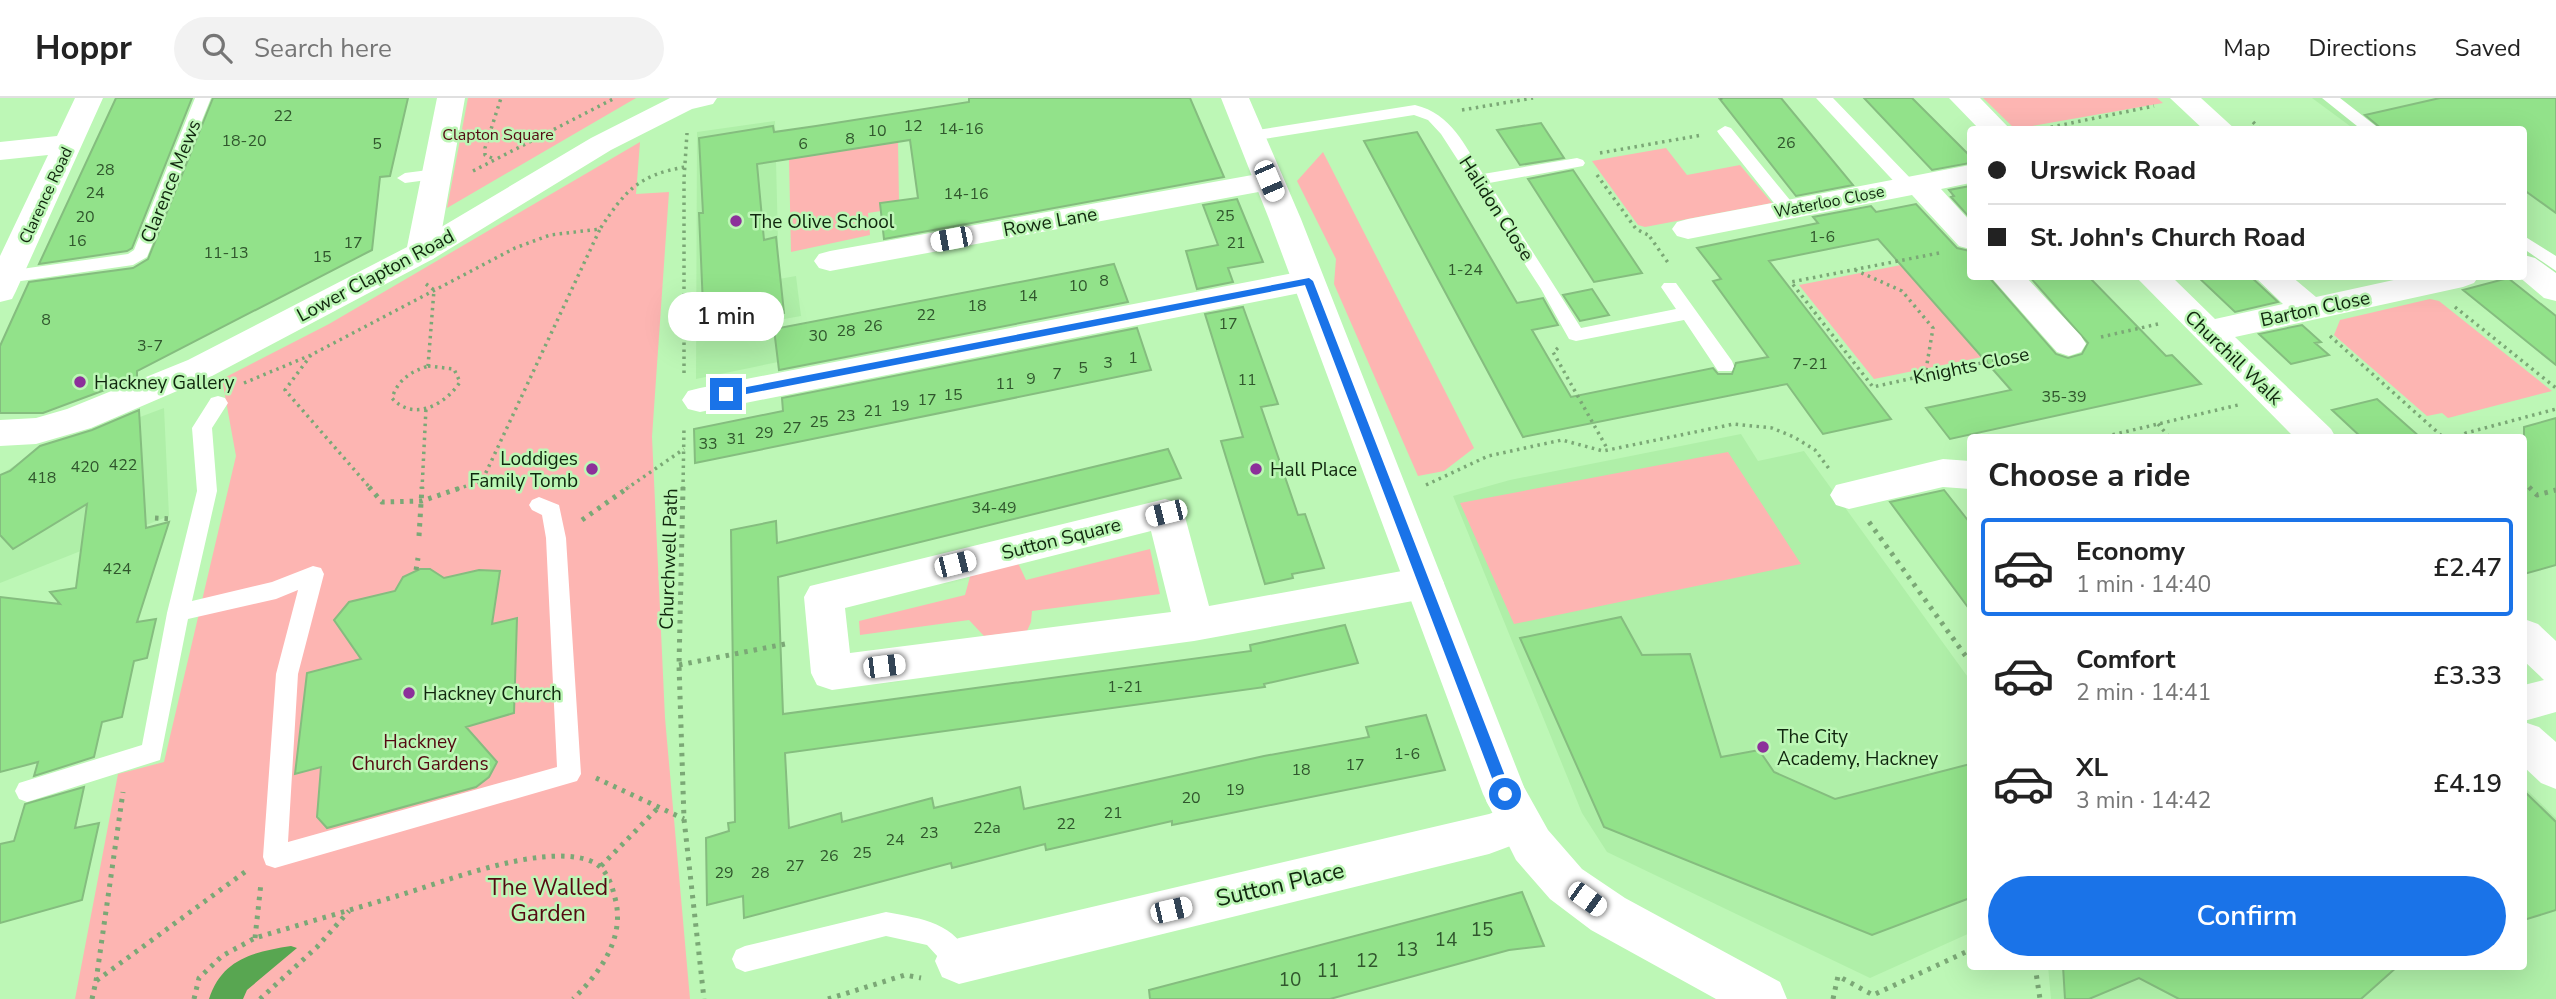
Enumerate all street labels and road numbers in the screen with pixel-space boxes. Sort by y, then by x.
street label: Clarence Mews [134,116,207,247]
street label: Clarence Road [14,144,78,247]
street label: Halidon Close [1453,151,1540,266]
street label: Waterloo Close [1772,180,1886,223]
street label: Rowe Lane [1001,201,1099,243]
street label: Lower Clapton Road [292,223,459,328]
street label: Barton Close [2258,285,2372,333]
street label: Churchill Walk [2179,305,2288,411]
street label: Knights Close [1911,341,2032,391]
street label: Churchwell Path [654,488,684,630]
street label: Sutton Square [999,512,1123,566]
street label: Sutton Place [1213,855,1347,914]

